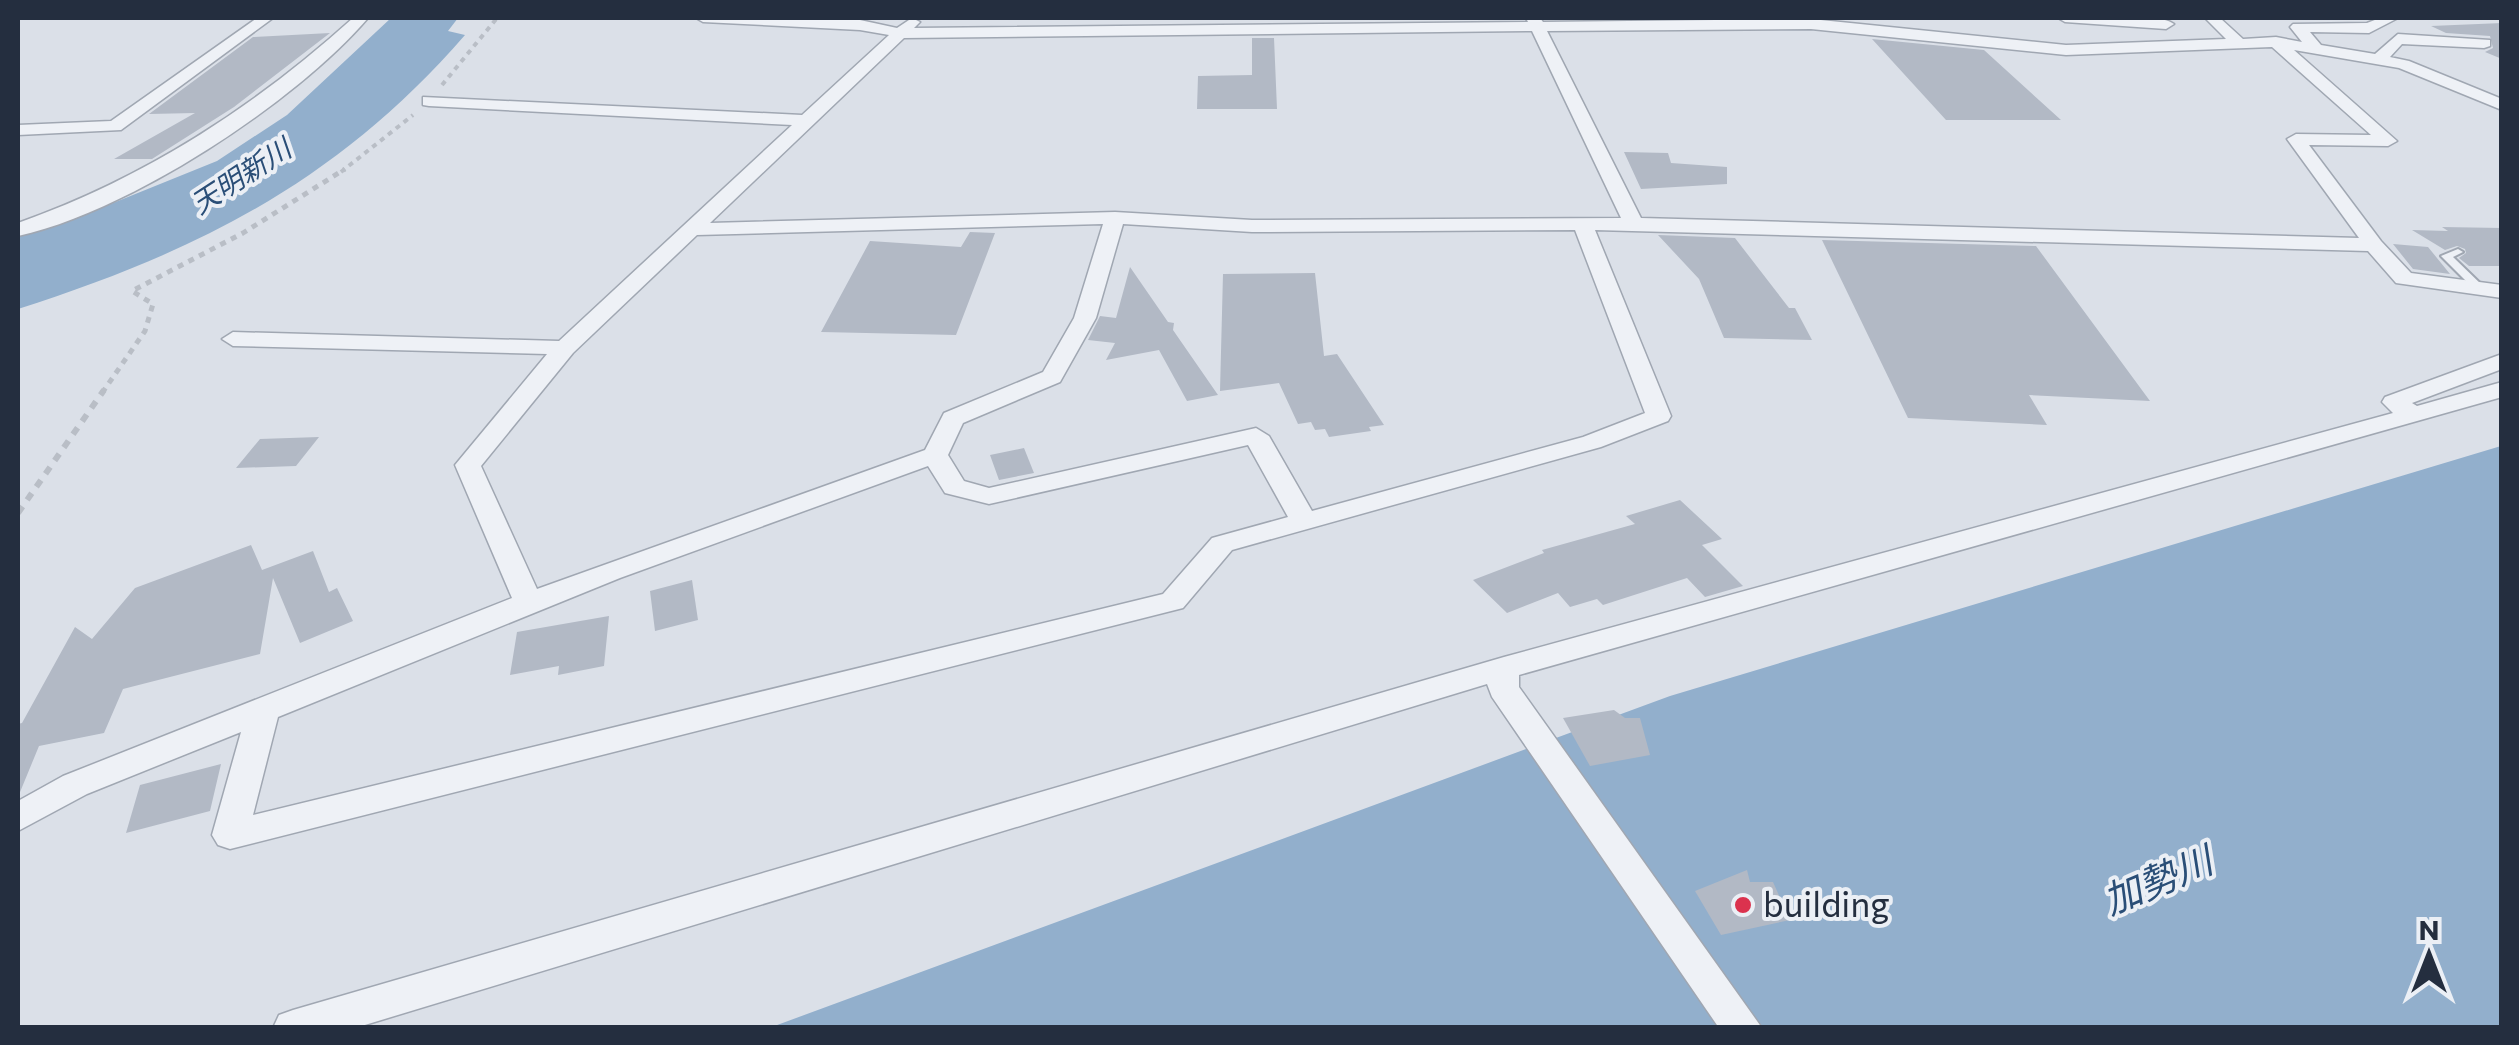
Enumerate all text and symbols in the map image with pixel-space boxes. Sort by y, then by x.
water label: 天明新川 [184,129,299,220]
water label: 加勢川 [2095,833,2222,923]
place label: building [1763,881,1889,924]
marker: building [1732,894,1754,916]
north arrow [2379,905,2479,1005]
text: N [2419,912,2440,946]

